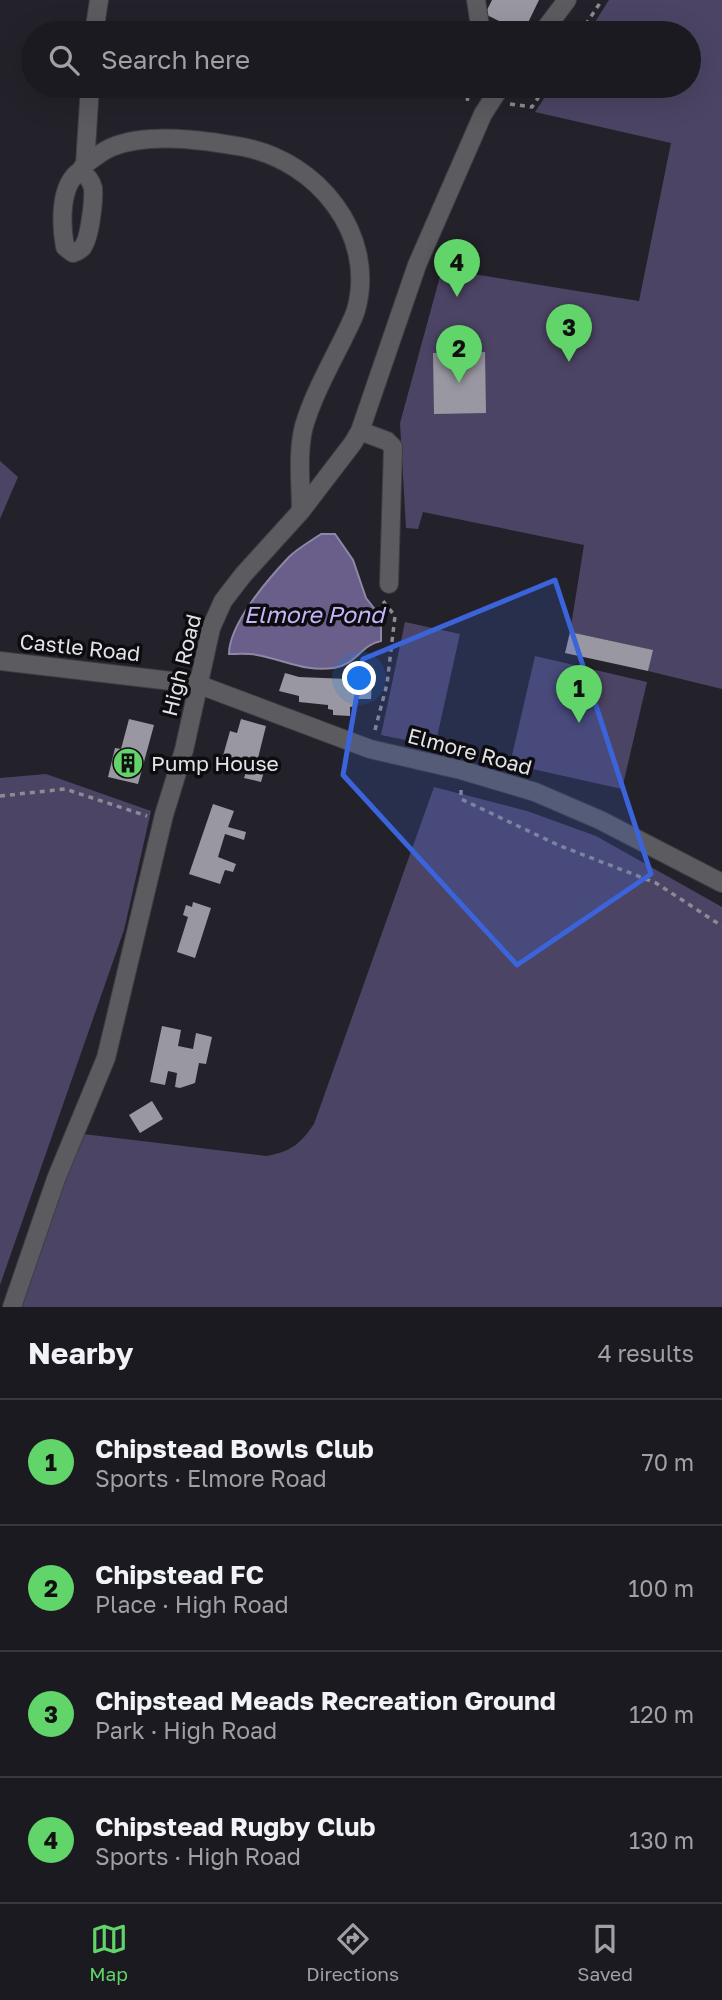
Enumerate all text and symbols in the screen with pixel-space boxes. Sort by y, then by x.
search box [21,21,701,98]
icon: search [45,41,83,79]
text: Search here [101,44,250,75]
pin: 4 [434,239,480,297]
pin: 3 [546,304,592,362]
pin: 2 [436,325,482,383]
water label: Elmore Pond [244,600,387,628]
street label: High Road [156,611,206,719]
street label: Castle Road [18,628,142,666]
your location [342,661,376,695]
pin: 1 [556,665,602,723]
street label: Elmore Road [405,722,535,780]
building icon: Pump House [111,746,145,780]
place label: Pump House [151,750,279,776]
text: Nearby [28,1335,133,1371]
text: 4 results [598,1339,694,1367]
text: Chipstead Bowls Club [95,1433,374,1464]
text: 1 [45,1448,57,1476]
text: 70 m [641,1448,694,1476]
text: Sports · Elmore Road [95,1464,327,1492]
text: Chipstead FC [95,1559,264,1590]
text: 2 [44,1574,58,1602]
text: 100 m [628,1574,694,1602]
text: Place · High Road [95,1590,289,1618]
text: Chipstead Meads Recreation Ground [95,1685,556,1716]
text: 3 [44,1700,58,1728]
text: 120 m [629,1700,694,1728]
text: Park · High Road [95,1716,277,1744]
text: Chipstead Rugby Club [95,1811,375,1842]
text: 4 [44,1826,58,1854]
text: 130 m [629,1826,694,1854]
text: Sports · High Road [95,1842,301,1870]
tab: Map [89,1920,128,1985]
tab: Directions [306,1920,399,1985]
tab: Saved [577,1920,633,1985]

